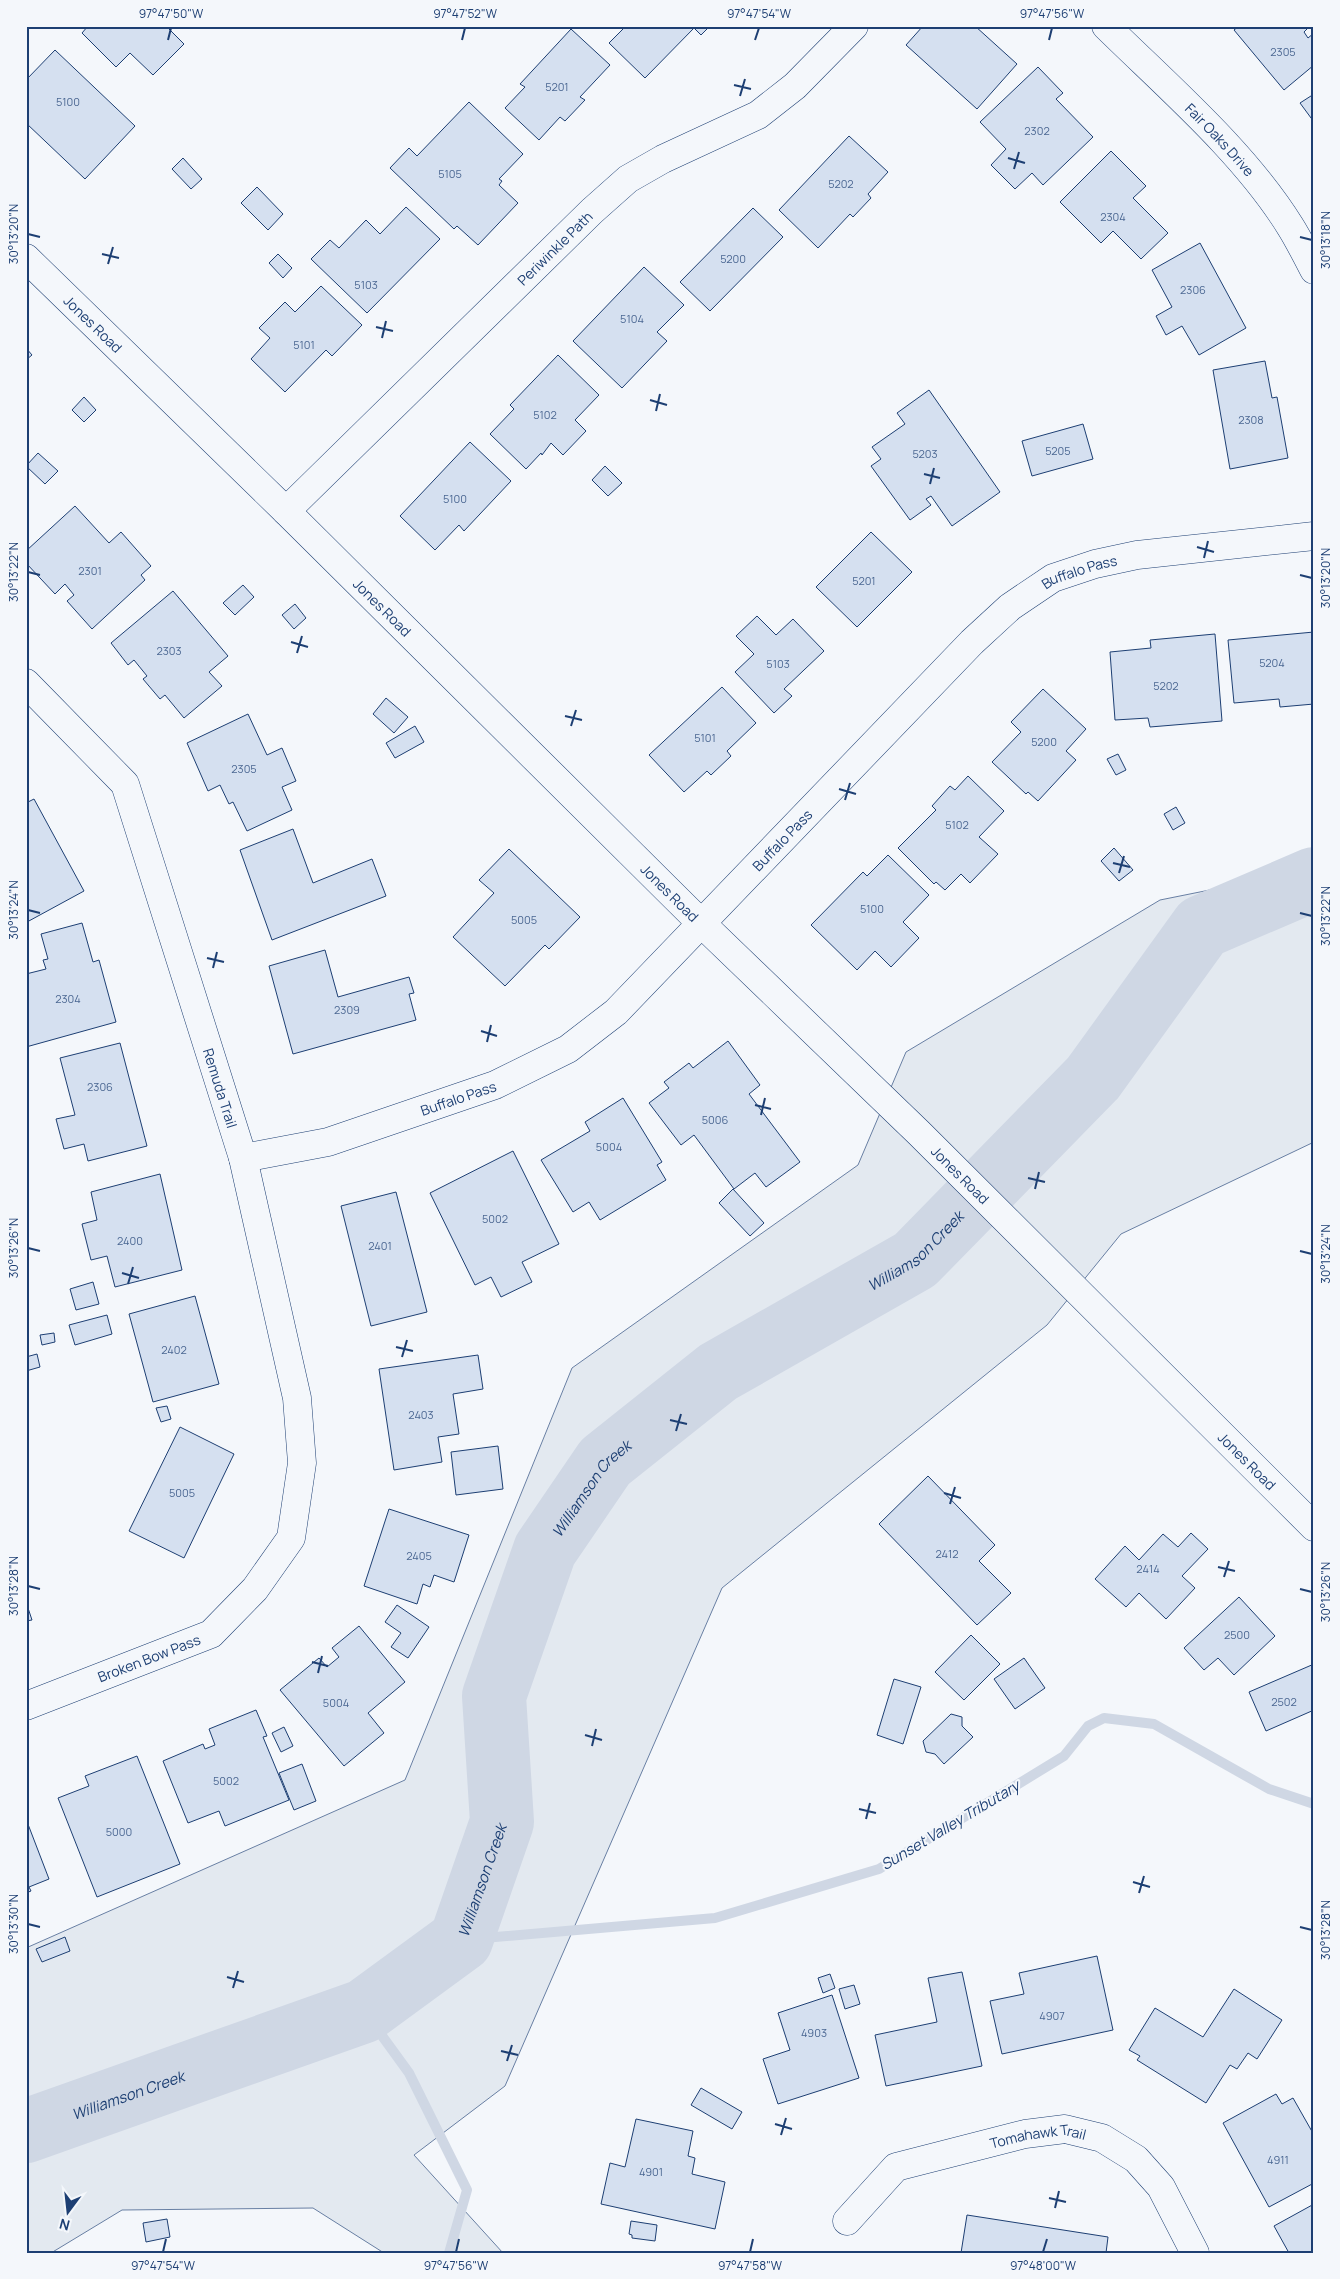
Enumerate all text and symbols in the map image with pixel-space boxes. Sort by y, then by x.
text: 97°47'50"W [139,5,204,22]
text: 97°47'52"W [433,5,498,22]
text: 97°47'54"W [727,5,792,22]
text: 97°47'56"W [1020,5,1085,22]
house number: 2305 [1270,44,1296,59]
house number: 5201 [545,79,569,94]
house number: 5100 [56,94,80,109]
street label: Fair Oaks Drive [1182,99,1259,180]
house number: 2302 [1024,123,1050,138]
house number: 5105 [438,166,462,181]
house number: 5202 [828,176,854,191]
text: 30°13'20"N [5,204,22,264]
street label: Periwinkle Path [513,207,596,289]
house number: 2304 [1100,209,1126,224]
text: 30°13'18"N [1317,211,1334,269]
house number: 5200 [720,251,746,266]
house number: 5103 [354,277,378,292]
house number: 2306 [1180,282,1206,297]
street label: Jones Road [60,291,127,356]
house number: 5104 [620,311,644,326]
house number: 5101 [293,337,315,352]
house number: 5102 [533,407,557,422]
house number: 2308 [1238,412,1264,427]
house number: 5205 [1045,443,1071,458]
house number: 5203 [912,446,938,461]
house number: 5100 [443,491,467,506]
text: 30°13'22"N [5,542,22,602]
text: 30°13'20"N [1317,548,1334,608]
street label: Buffalo Pass [1037,550,1119,593]
house number: 2301 [78,563,102,578]
house number: 5201 [852,573,876,588]
street label: Jones Road [350,574,416,640]
house number: 2303 [156,643,182,658]
house number: 5204 [1259,655,1285,670]
house number: 5103 [766,656,790,671]
house number: 5202 [1153,678,1179,693]
house number: 5101 [694,730,716,745]
house number: 5200 [1031,734,1057,749]
house number: 2305 [231,761,257,776]
street label: Buffalo Pass [748,805,816,875]
house number: 5102 [945,817,969,832]
street label: Jones Road [637,859,703,925]
text: 30°13'24"N [5,880,22,940]
text: 30°13'22"N [1317,886,1334,946]
house number: 5100 [860,901,884,916]
house number: 5005 [511,912,537,927]
house number: 2304 [55,991,81,1006]
house number: 2309 [334,1002,360,1017]
street label: Remuda Trail [199,1046,242,1130]
street label: Buffalo Pass [418,1076,498,1119]
house number: 2306 [87,1079,113,1094]
house number: 5006 [702,1112,728,1127]
house number: 5004 [596,1139,622,1154]
street label: Jones Road [927,1141,994,1208]
water label: Williamson Creek [863,1204,970,1296]
house number: 5002 [482,1211,508,1226]
text: 30°13'26"N [5,1218,22,1278]
text: 30°13'24"N [1317,1224,1334,1284]
house number: 2400 [117,1233,143,1248]
house number: 2401 [368,1238,392,1253]
house number: 2402 [161,1342,187,1357]
house number: 2403 [408,1407,434,1422]
street label: Jones Road [1214,1427,1280,1494]
water label: Williamson Creek [546,1433,637,1541]
house number: 5005 [169,1485,195,1500]
house number: 2412 [935,1546,959,1561]
house number: 2405 [406,1548,432,1563]
text: 30°13'28"N [5,1556,22,1616]
house number: 2414 [1136,1561,1160,1576]
text: 30°13'26"N [1317,1562,1334,1622]
house number: 2500 [1224,1627,1250,1642]
street label: Broken Bow Pass [95,1630,203,1686]
house number: 2502 [1271,1694,1297,1709]
house number: 5004 [323,1695,349,1710]
house number: 5002 [213,1773,239,1788]
water label: Sunset Valley Tributary [877,1774,1025,1875]
water label: Williamson Creek [452,1819,512,1940]
house number: 5000 [106,1824,132,1839]
text: 30°13'30"N [5,1894,22,1954]
text: 30°13'28"N [1317,1900,1334,1960]
house number: 4907 [1039,2008,1065,2023]
house number: 4903 [801,2025,827,2040]
water label: Williamson Creek [68,2064,190,2125]
street label: Tomahawk Trail [988,2119,1088,2152]
house number: 4911 [1267,2152,1289,2167]
house number: 4901 [639,2164,663,2179]
north arrow [42,2186,92,2236]
text: N [57,2215,72,2236]
text: 97°47'54"W [131,2257,196,2274]
text: 97°47'56"W [424,2257,489,2274]
text: 97°47'58"W [718,2257,783,2274]
text: 97°48'00"W [1010,2257,1077,2274]

